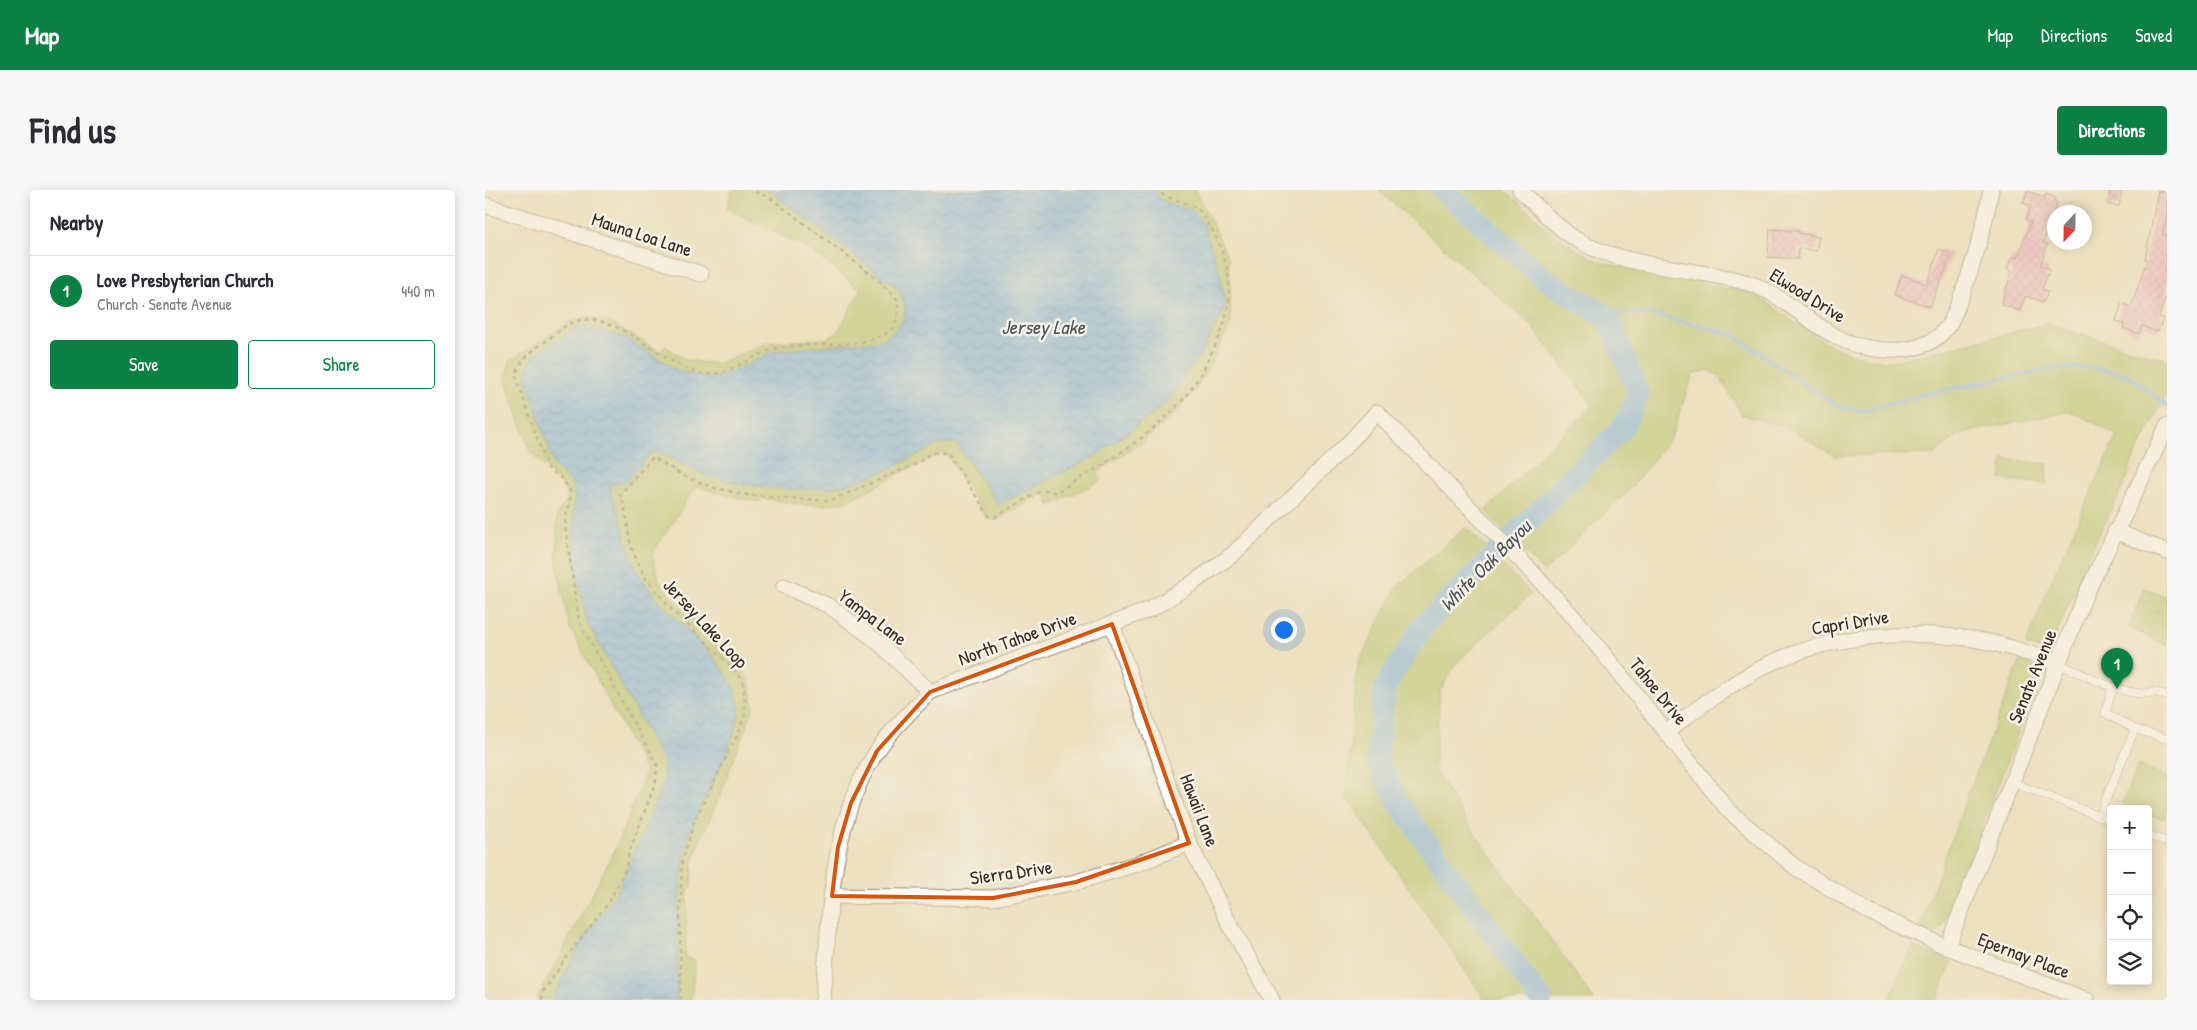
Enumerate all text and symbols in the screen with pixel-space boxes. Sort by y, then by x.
text: Map [25,19,59,51]
text: Map [1988,23,2013,48]
text: Directions [2041,23,2107,48]
text: Saved [2135,23,2172,48]
button: Directions [2057,106,2167,155]
text: Find us [30,107,116,154]
north arrow [2047,205,2092,250]
street label: Mauna Loa Lane [589,206,696,263]
text: Nearby [50,208,103,237]
street label: Elwood Drive [1765,261,1851,329]
text: Love Presbyterian Church [97,267,273,293]
text: 1 [63,280,69,302]
text: 440 m [401,280,435,302]
text: Church · Senate Avenue [97,293,232,315]
water label: Jersey Lake [1001,313,1086,341]
button: Save [50,340,238,389]
button: Share [248,340,435,389]
water label: White Oak Bayou [1433,512,1539,617]
street label: Jersey Lake Loop [658,572,754,674]
street label: Yampa Lane [833,583,913,652]
street label: Capri Drive [1810,603,1891,641]
street label: North Tahoe Drive [954,604,1080,671]
your location [1271,617,1297,643]
street label: Senate Avenue [2001,625,2063,727]
pin: 1 [2101,648,2133,689]
street label: Tahoe Drive [1624,652,1694,730]
street label: Hawaii Lane [1174,770,1226,851]
map controls [2107,805,2152,985]
button: + [2107,805,2152,850]
button: − [2107,850,2152,895]
street label: Sierra Drive [968,853,1054,891]
button: locate [2107,895,2152,940]
street label: Epernay Place [1974,926,2074,985]
button: layers [2107,940,2152,985]

